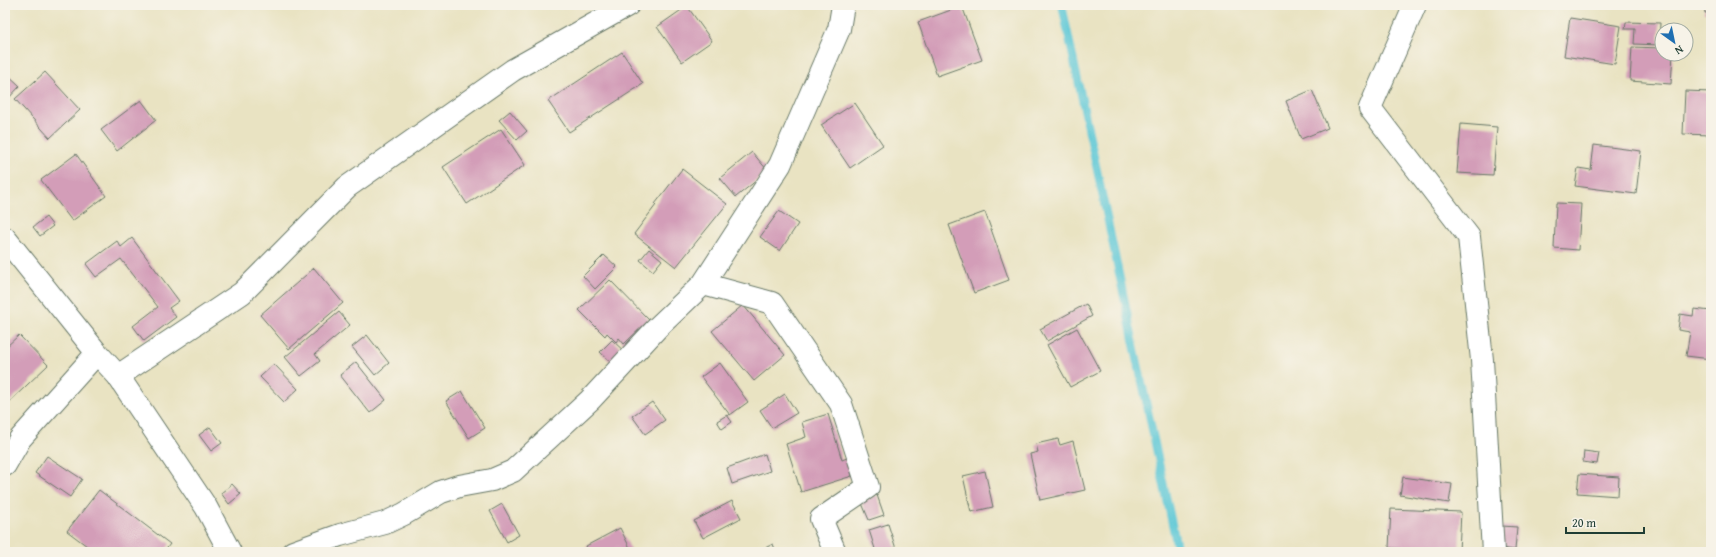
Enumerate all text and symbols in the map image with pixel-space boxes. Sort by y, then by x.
north arrow [1654,22,1694,62]
text: N [1671,42,1687,59]
scale bar [1566,509,1644,535]
text: 20 m [1572,514,1596,531]

